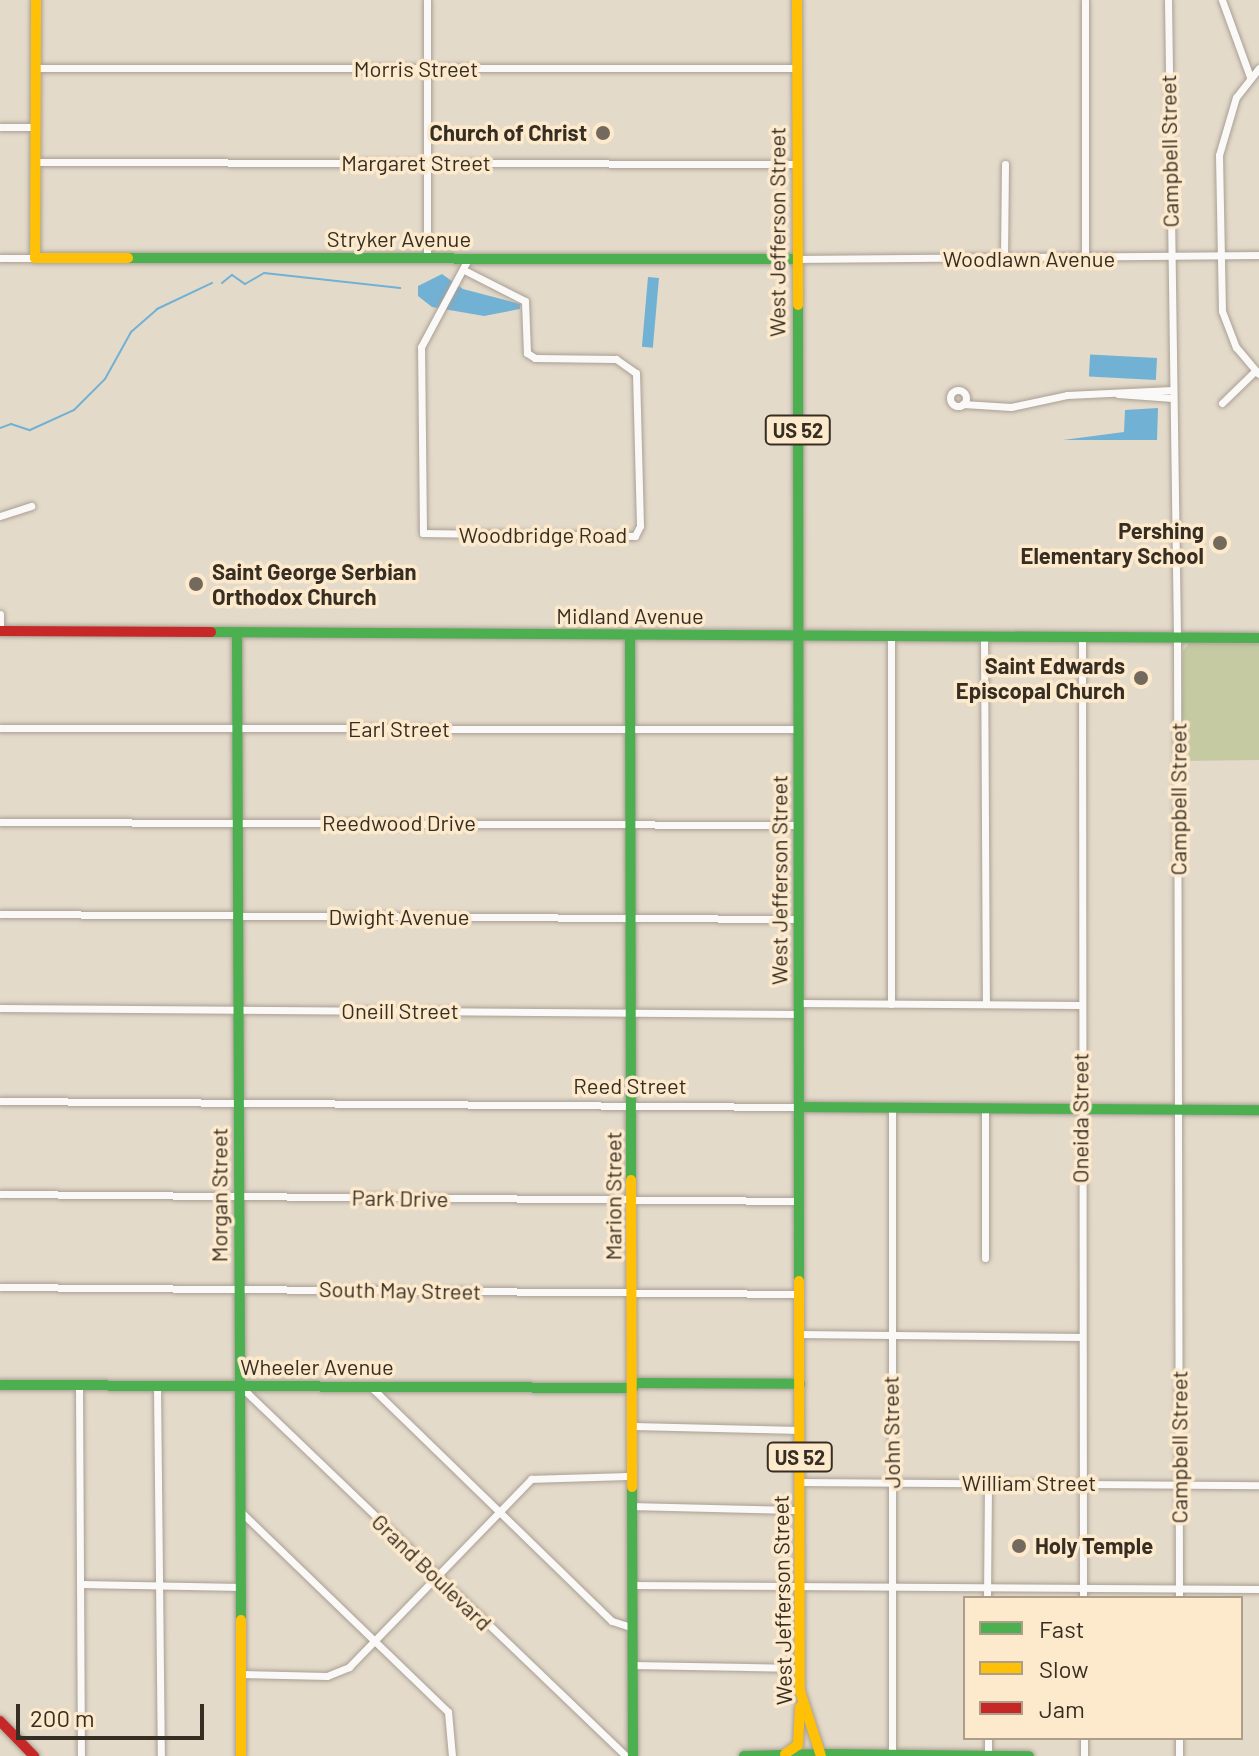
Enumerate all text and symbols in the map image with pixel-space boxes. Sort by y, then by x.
street label: Morris Street [354,56,478,82]
street label: Campbell Street [1154,74,1184,228]
place label: Church of Christ [430,120,587,146]
marker: Church of Christ [594,124,612,142]
street label: West Jefferson Street [764,127,790,337]
street label: Margaret Street [341,150,491,176]
street label: Stryker Avenue [327,226,471,252]
street label: Woodlawn Avenue [943,246,1115,272]
road number: US 52 [764,414,832,446]
place label: Pershing Elementary School [1021,517,1204,568]
street label: Woodbridge Road [459,522,627,548]
marker: Pershing Elementary School [1211,534,1229,552]
place label: Saint George Serbian Orthodox Church [212,558,416,610]
marker: Saint George Serbian Orthodox Church [187,575,205,593]
street label: Midland Avenue [556,603,704,629]
place label: Saint Edwards Episcopal Church [956,652,1125,704]
marker: Saint Edwards Episcopal Church [1132,669,1150,687]
street label: Earl Street [348,716,450,742]
street label: Campbell Street [1165,723,1191,875]
street label: West Jefferson Street [766,775,792,985]
street label: Reedwood Drive [322,810,476,836]
street label: Dwight Avenue [329,904,469,930]
street label: Oneill Street [341,998,459,1024]
street label: Oneida Street [1067,1053,1093,1183]
street label: Reed Street [573,1073,687,1099]
street label: Morgan Street [206,1128,232,1262]
street label: Marion Street [600,1132,626,1260]
street label: Park Drive [351,1184,449,1212]
street label: South May Street [319,1275,481,1305]
street label: Wheeler Avenue [240,1354,394,1380]
street label: Campbell Street [1166,1371,1192,1523]
street label: John Street [877,1375,905,1489]
road number: US 52 [766,1441,834,1473]
street label: William Street [962,1470,1096,1496]
street label: West Jefferson Street [767,1495,797,1705]
street label: Grand Boulevard [367,1508,497,1636]
place label: Holy Temple [1035,1533,1153,1559]
marker: Holy Temple [1010,1537,1028,1555]
legend [963,1596,1243,1740]
text: Fast [1039,1614,1084,1643]
text: Slow [1039,1654,1088,1683]
scale bar [20,1688,208,1738]
text: Jam [1039,1694,1085,1723]
text: 200 m [30,1703,95,1732]

